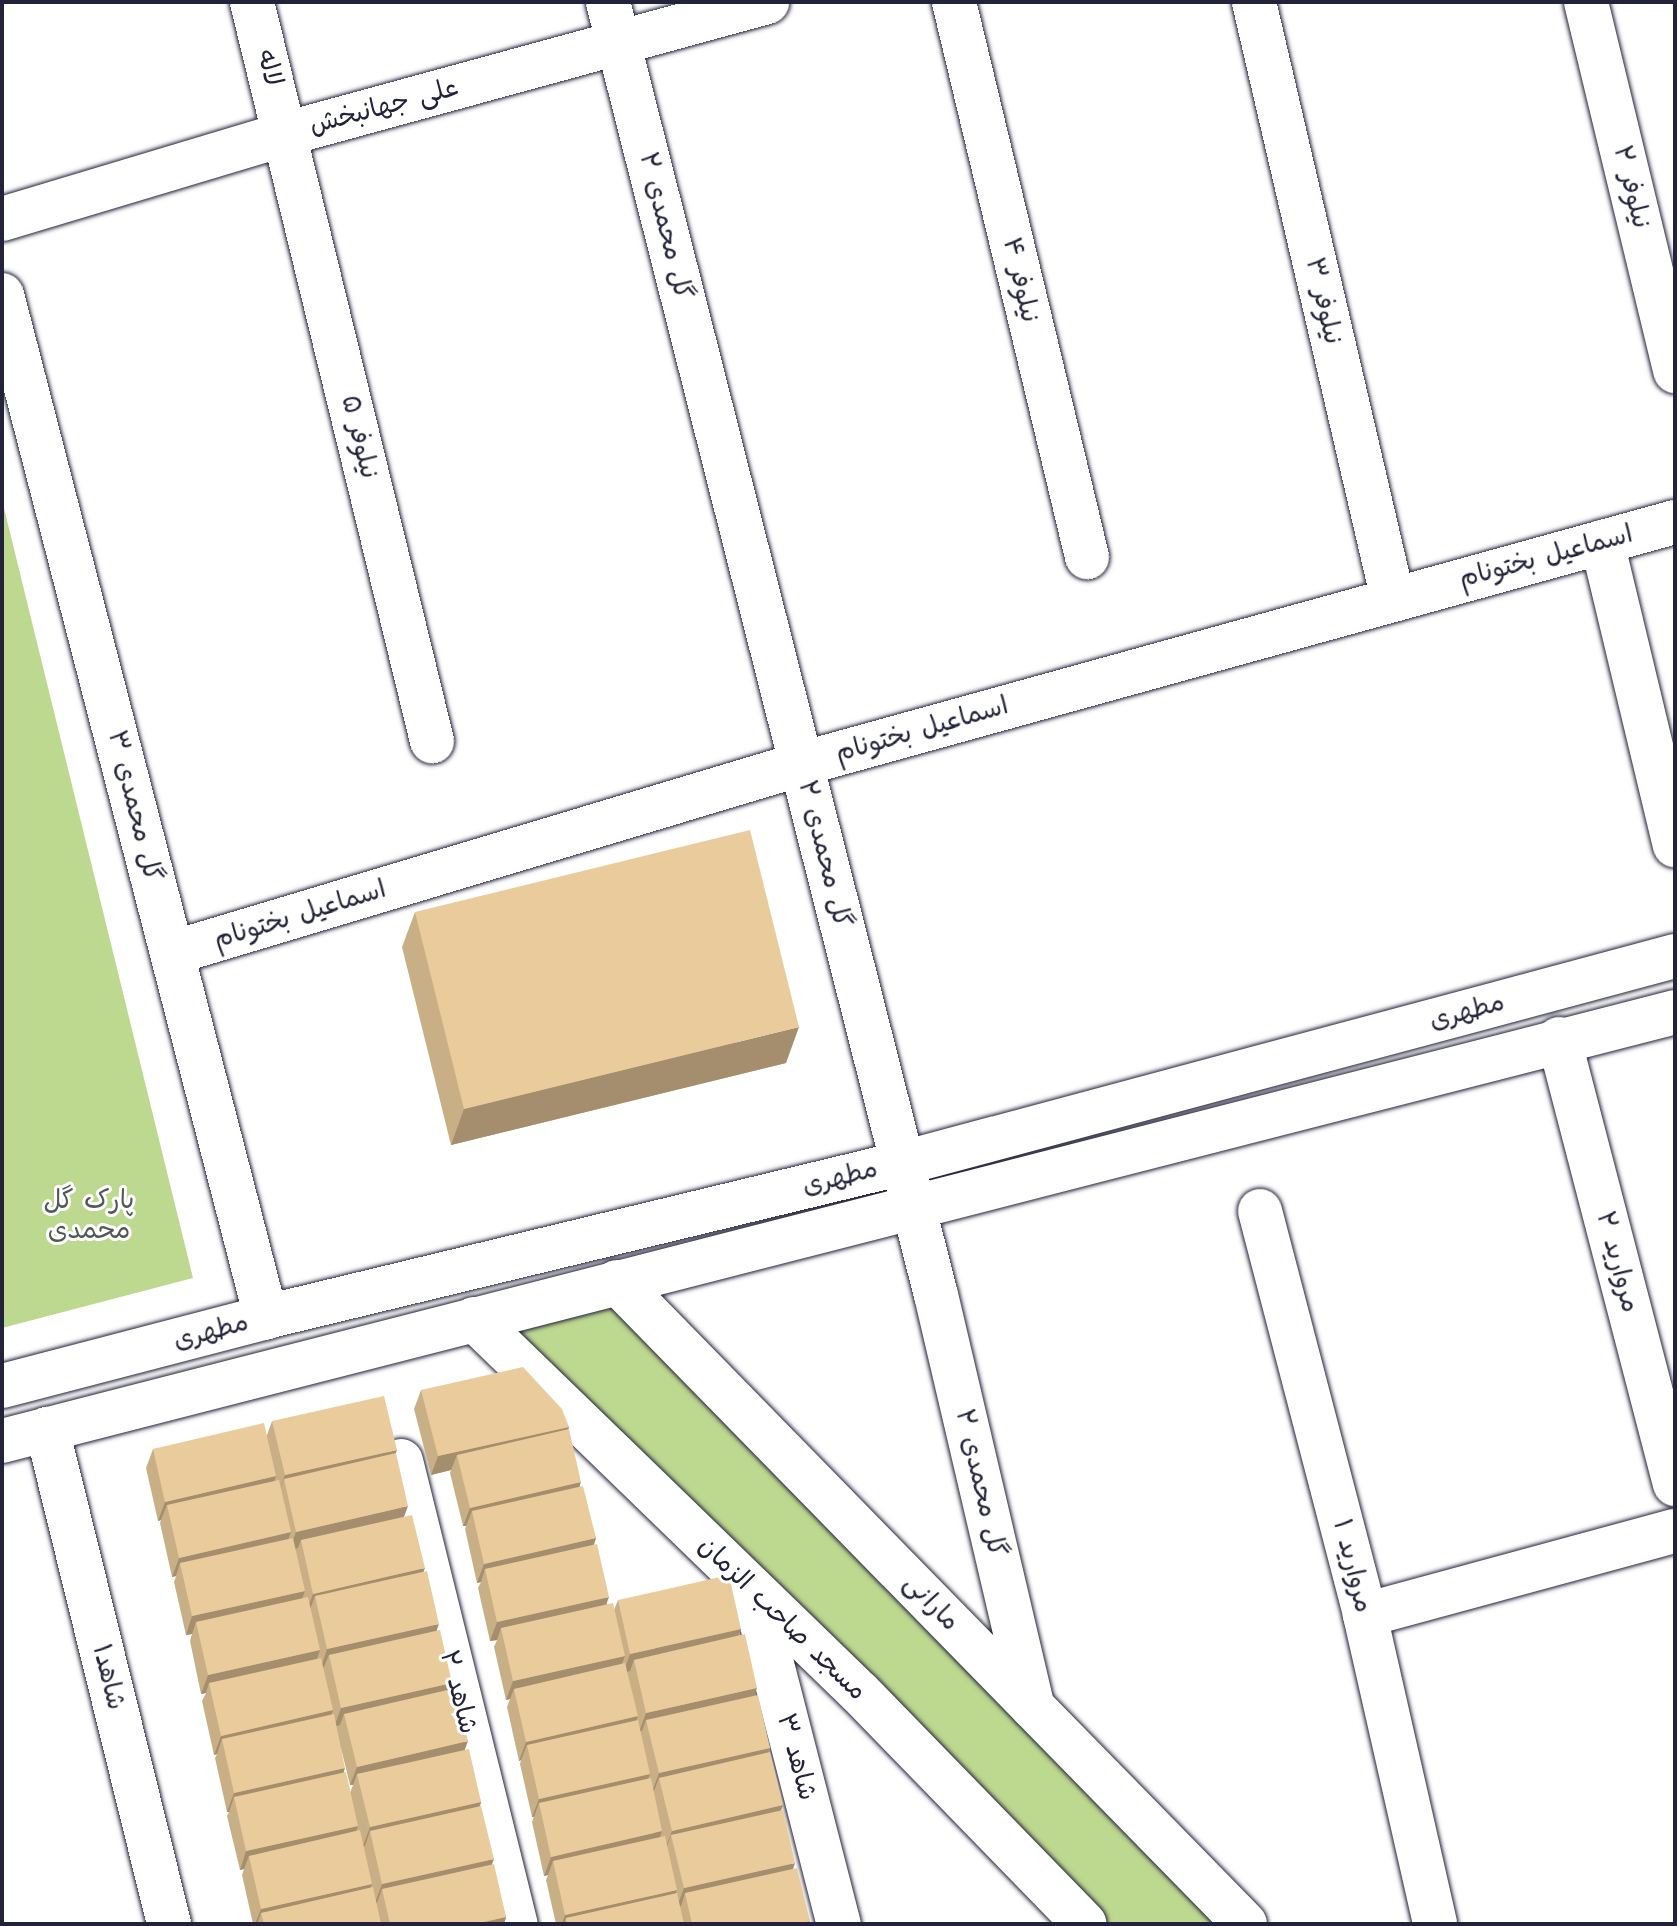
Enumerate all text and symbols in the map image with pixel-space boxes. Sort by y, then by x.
street label: لاله [249,47,289,89]
street label: علی جهانبخش [306,72,462,142]
street label: نیلوفر ۲ [1606,142,1656,232]
street label: گل محمدی ۲ [632,149,698,303]
street label: نیلوفر ۴ [995,234,1045,326]
street label: نیلوفر ۳ [1298,255,1348,347]
street label: نیلوفر ۵ [334,392,384,482]
street label: اسماعیل بختونام [1456,519,1636,595]
street label: اسماعیل بختونام [832,690,1012,770]
street label: گل محمدی ۳ [100,727,168,885]
street label: گل محمدی ۲ [791,777,857,931]
street label: اسماعیل بختونام [210,874,390,956]
street label: مطهری [1426,987,1508,1037]
street label: مطهری [799,1154,881,1202]
park label: پارک گل محمدی [44,1185,134,1246]
street label: مروارید ۲ [1589,1208,1645,1316]
street label: مطهری [170,1307,252,1357]
street label: گل محمدی ۲ [948,1406,1012,1560]
street label: مروارید ۱ [1325,1516,1379,1616]
street label: مسجد صاحب الزمان [691,1531,873,1707]
street label: مارانی [897,1568,965,1638]
street label: شاهد۱ [85,1641,131,1713]
street label: شاهد ۲ [433,1647,483,1737]
street label: شاهد ۳ [769,1710,823,1804]

